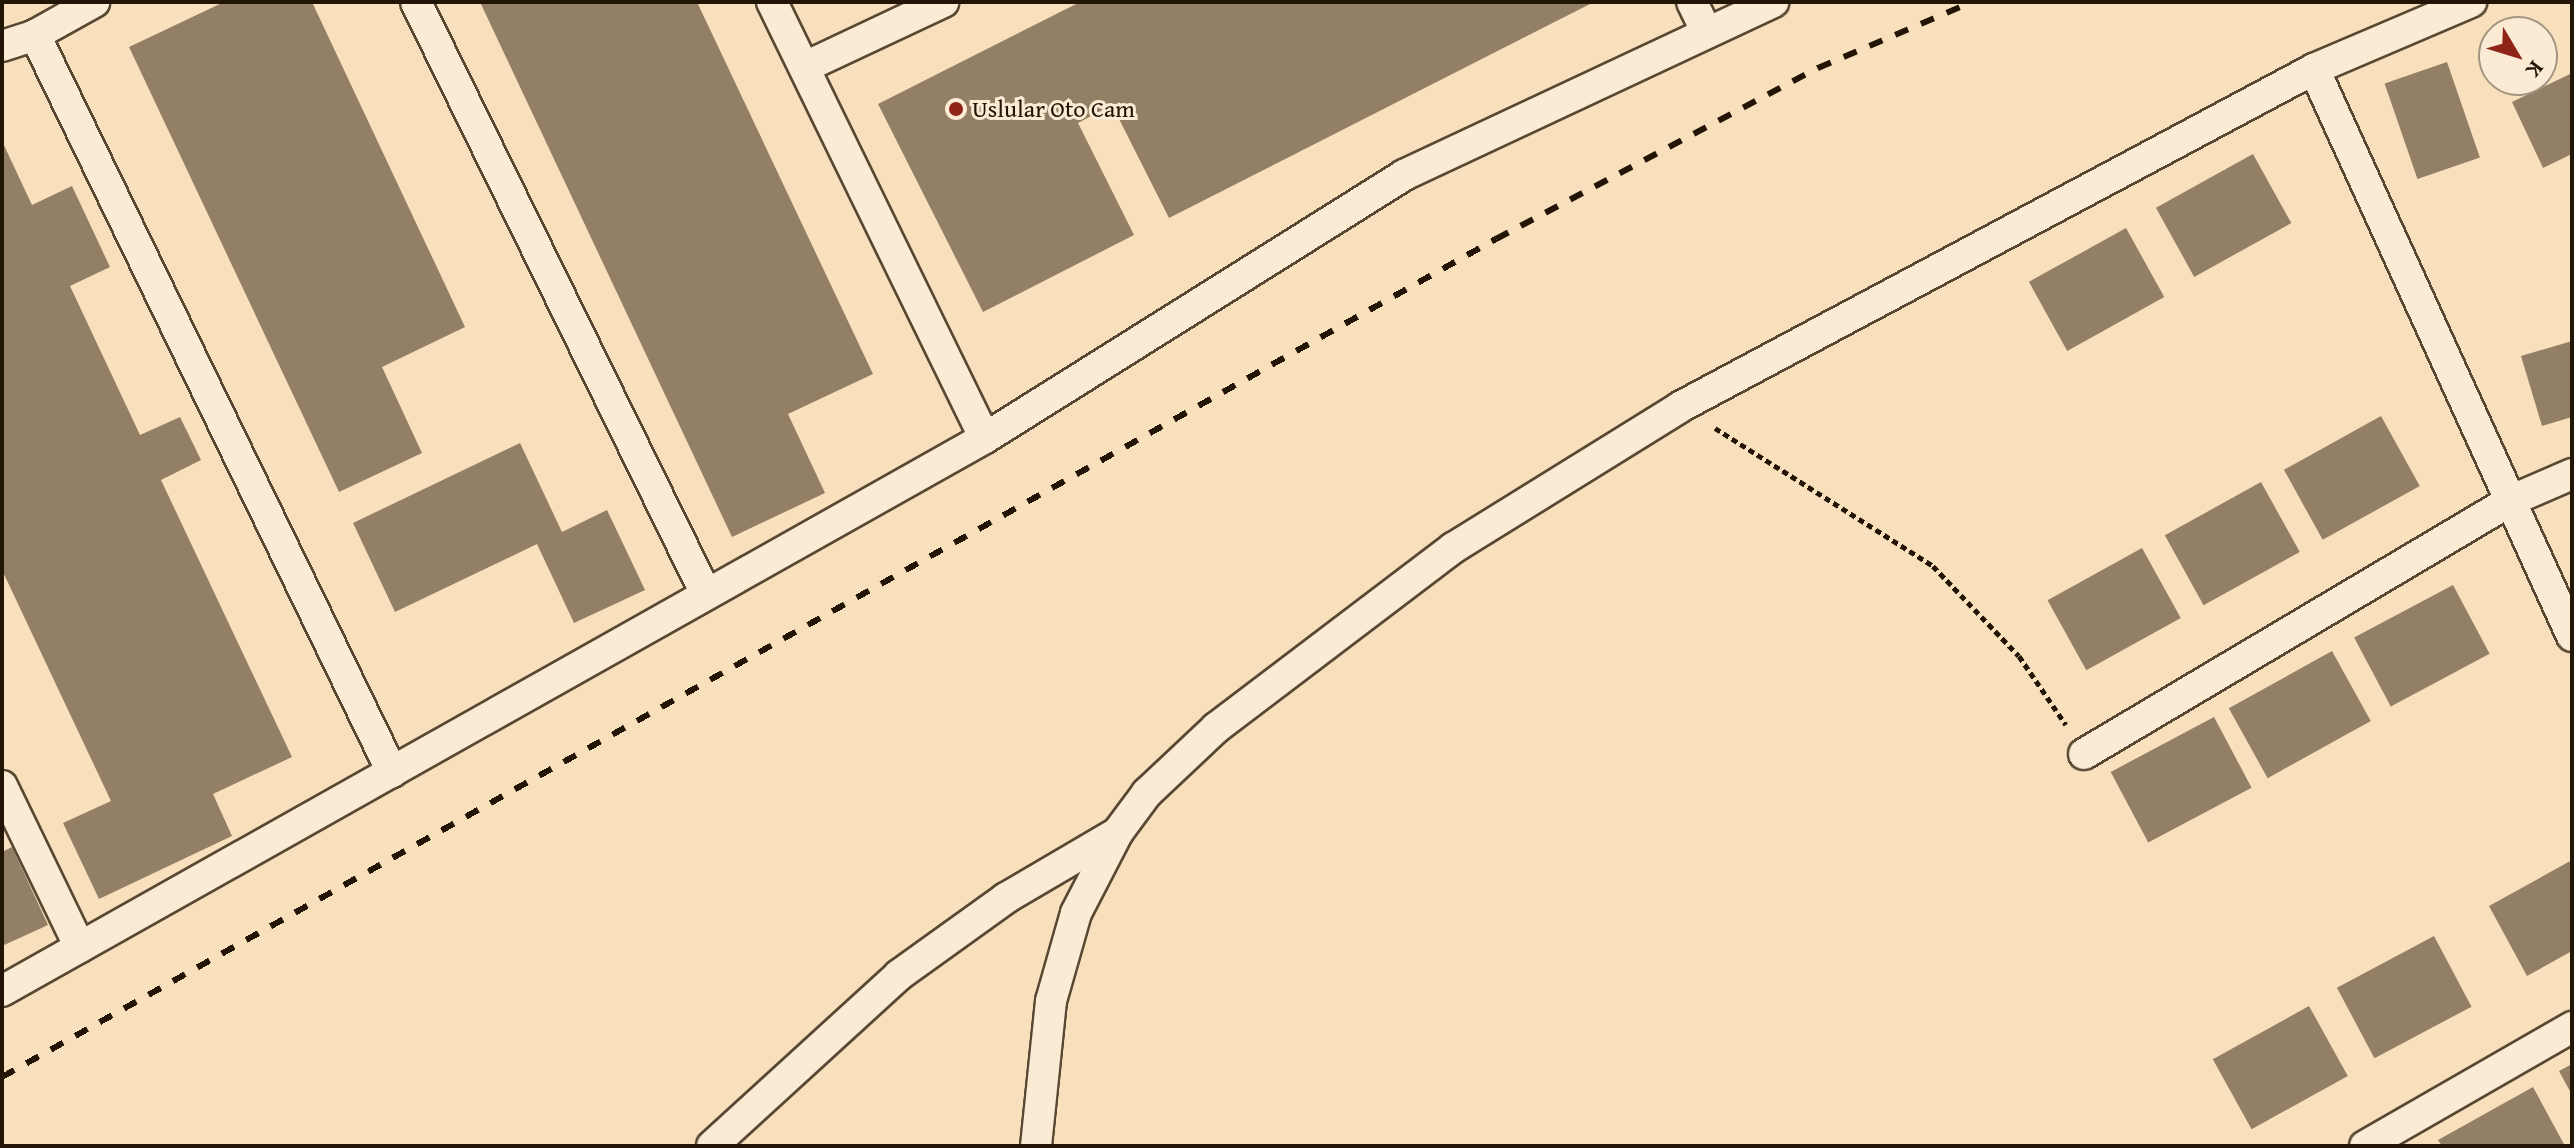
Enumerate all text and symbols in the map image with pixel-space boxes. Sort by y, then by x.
north arrow [2478,16,2558,96]
text: K [2518,54,2552,85]
place label: Uslular Oto Cam [972,95,1135,123]
marker: Uslular Oto Cam [947,100,965,118]

